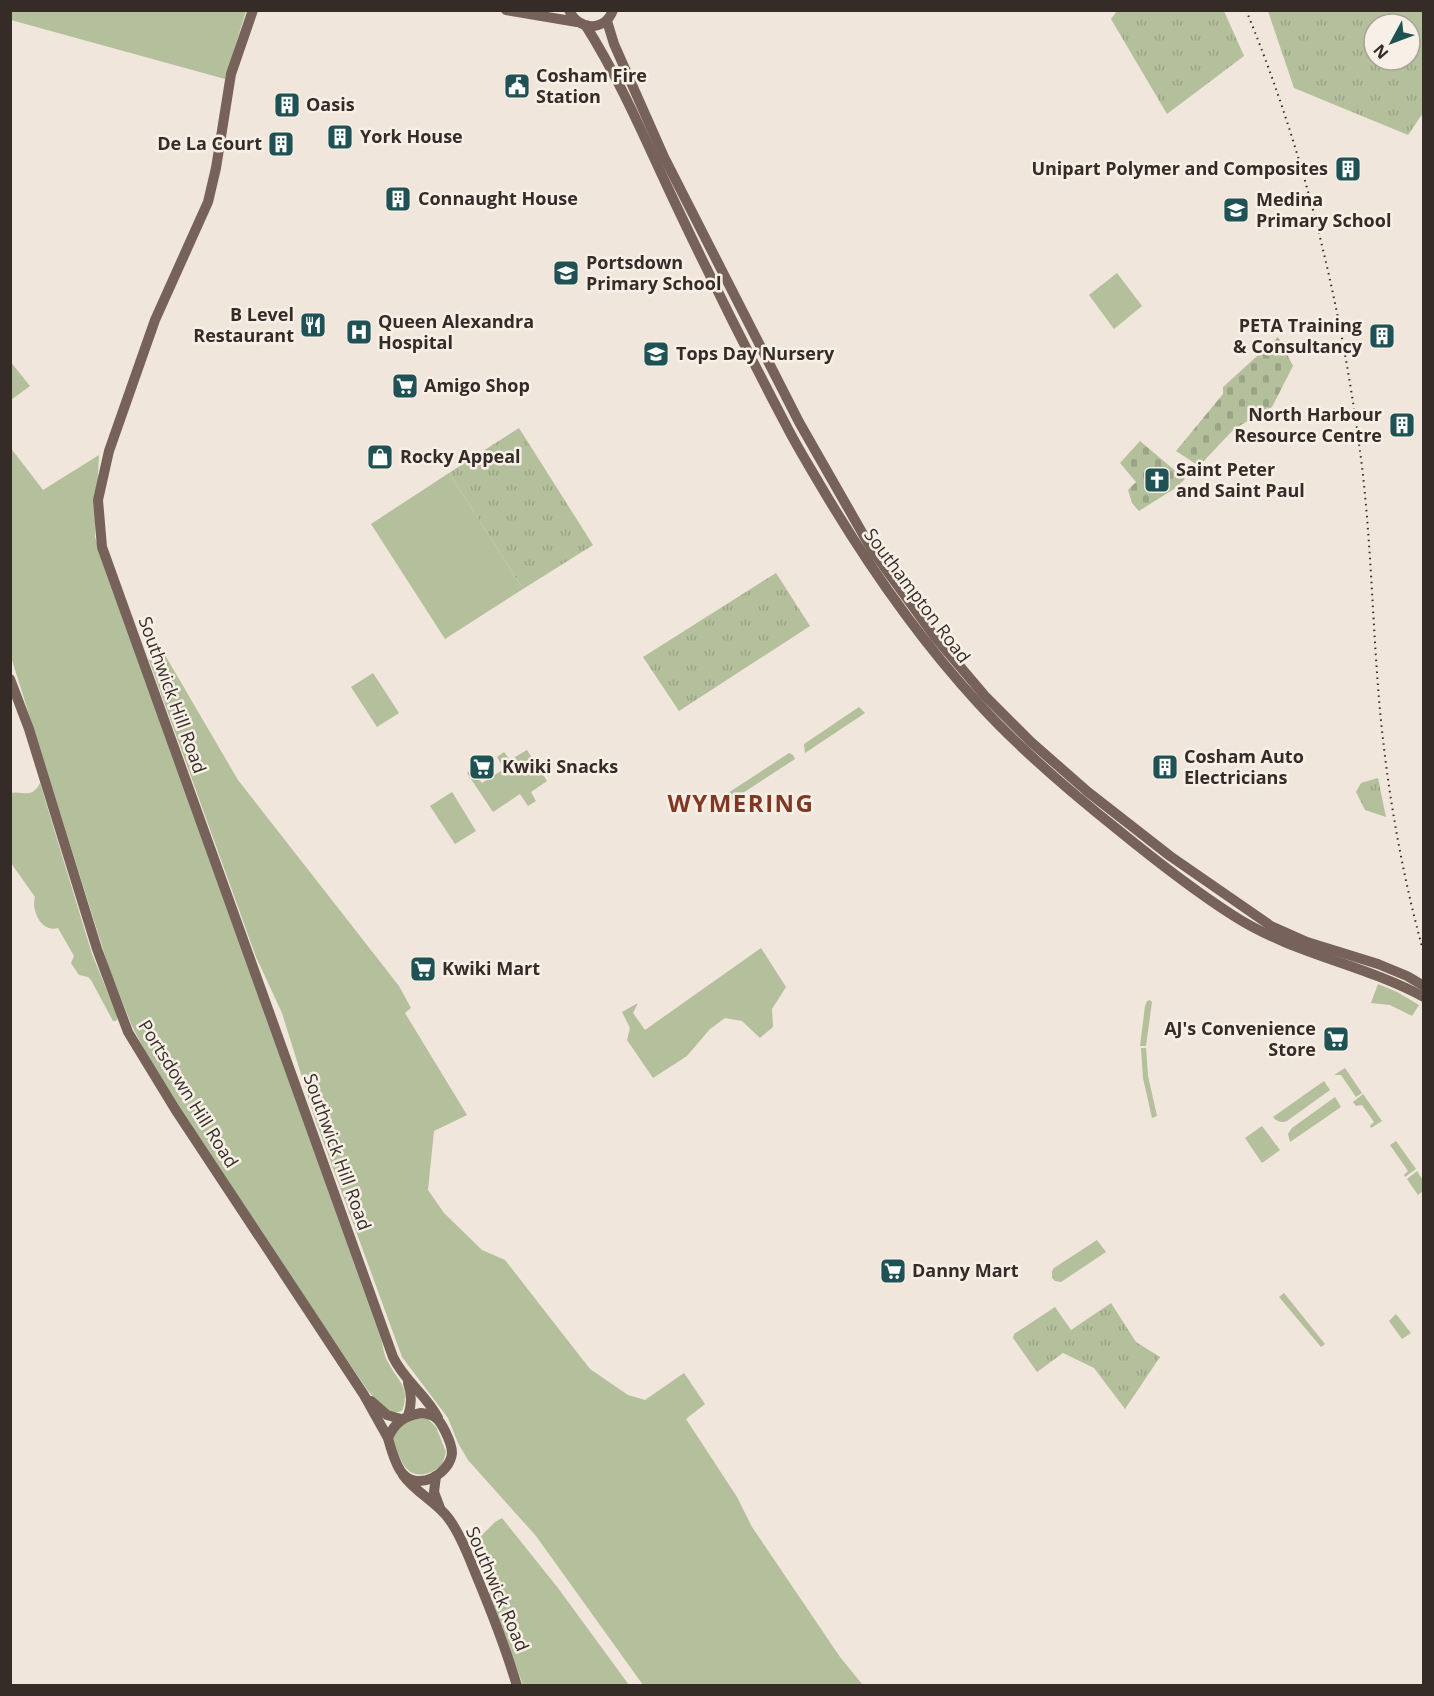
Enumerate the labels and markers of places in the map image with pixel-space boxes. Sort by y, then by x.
place label: Cosham Fire Station [536,63,647,108]
public building icon: Cosham Fire Station [502,71,532,101]
building icon: Oasis [272,90,302,120]
place label: Oasis [306,92,355,116]
building icon: York House [325,122,355,152]
place label: York House [360,124,463,148]
building icon: De La Court [266,129,296,159]
place label: De La Court [157,131,262,155]
building icon: Unipart Polymer and Composites [1333,154,1363,184]
place label: Unipart Polymer and Composites [1031,156,1328,180]
building icon: Connaught House [383,184,413,214]
place label: Connaught House [418,186,578,210]
place label: Medina Primary School [1256,187,1391,232]
school or university icon: Medina Primary School [1221,195,1251,225]
place label: Portsdown Primary School [586,250,721,295]
school or university icon: Portsdown Primary School [551,258,581,288]
place label: B Level Restaurant [193,302,294,347]
place label: Queen Alexandra Hospital [378,309,534,354]
restaurant icon: B Level Restaurant [298,310,328,340]
place label: PETA Training & Consultancy [1233,313,1363,358]
hospital icon: Queen Alexandra Hospital [344,317,374,347]
building icon: PETA Training & Consultancy [1367,321,1397,351]
school or university icon: Tops Day Nursery [641,339,671,369]
place label: Tops Day Nursery [676,341,835,365]
supermarket icon: Amigo Shop [390,371,420,401]
place label: Amigo Shop [424,373,530,397]
place label: North Harbour Resource Centre [1234,402,1382,447]
building icon: North Harbour Resource Centre [1387,410,1417,440]
shop icon: Rocky Appeal [365,442,395,472]
place label: Rocky Appeal [400,444,521,468]
place label: Saint Peter and Saint Paul [1176,457,1305,502]
church icon: Saint Peter and Saint Paul [1142,465,1172,495]
place label: Cosham Auto Electricians [1184,744,1304,789]
supermarket icon: Kwiki Snacks [467,752,497,782]
building icon: Cosham Auto Electricians [1150,752,1180,782]
place label: Kwiki Snacks [502,754,618,778]
supermarket icon: Kwiki Mart [408,954,438,984]
place label: Kwiki Mart [442,956,540,980]
place label: AJ's Convenience Store [1164,1016,1316,1061]
supermarket icon: AJ's Convenience Store [1321,1024,1351,1054]
supermarket icon: Danny Mart [878,1256,908,1286]
place label: Danny Mart [912,1258,1019,1282]

